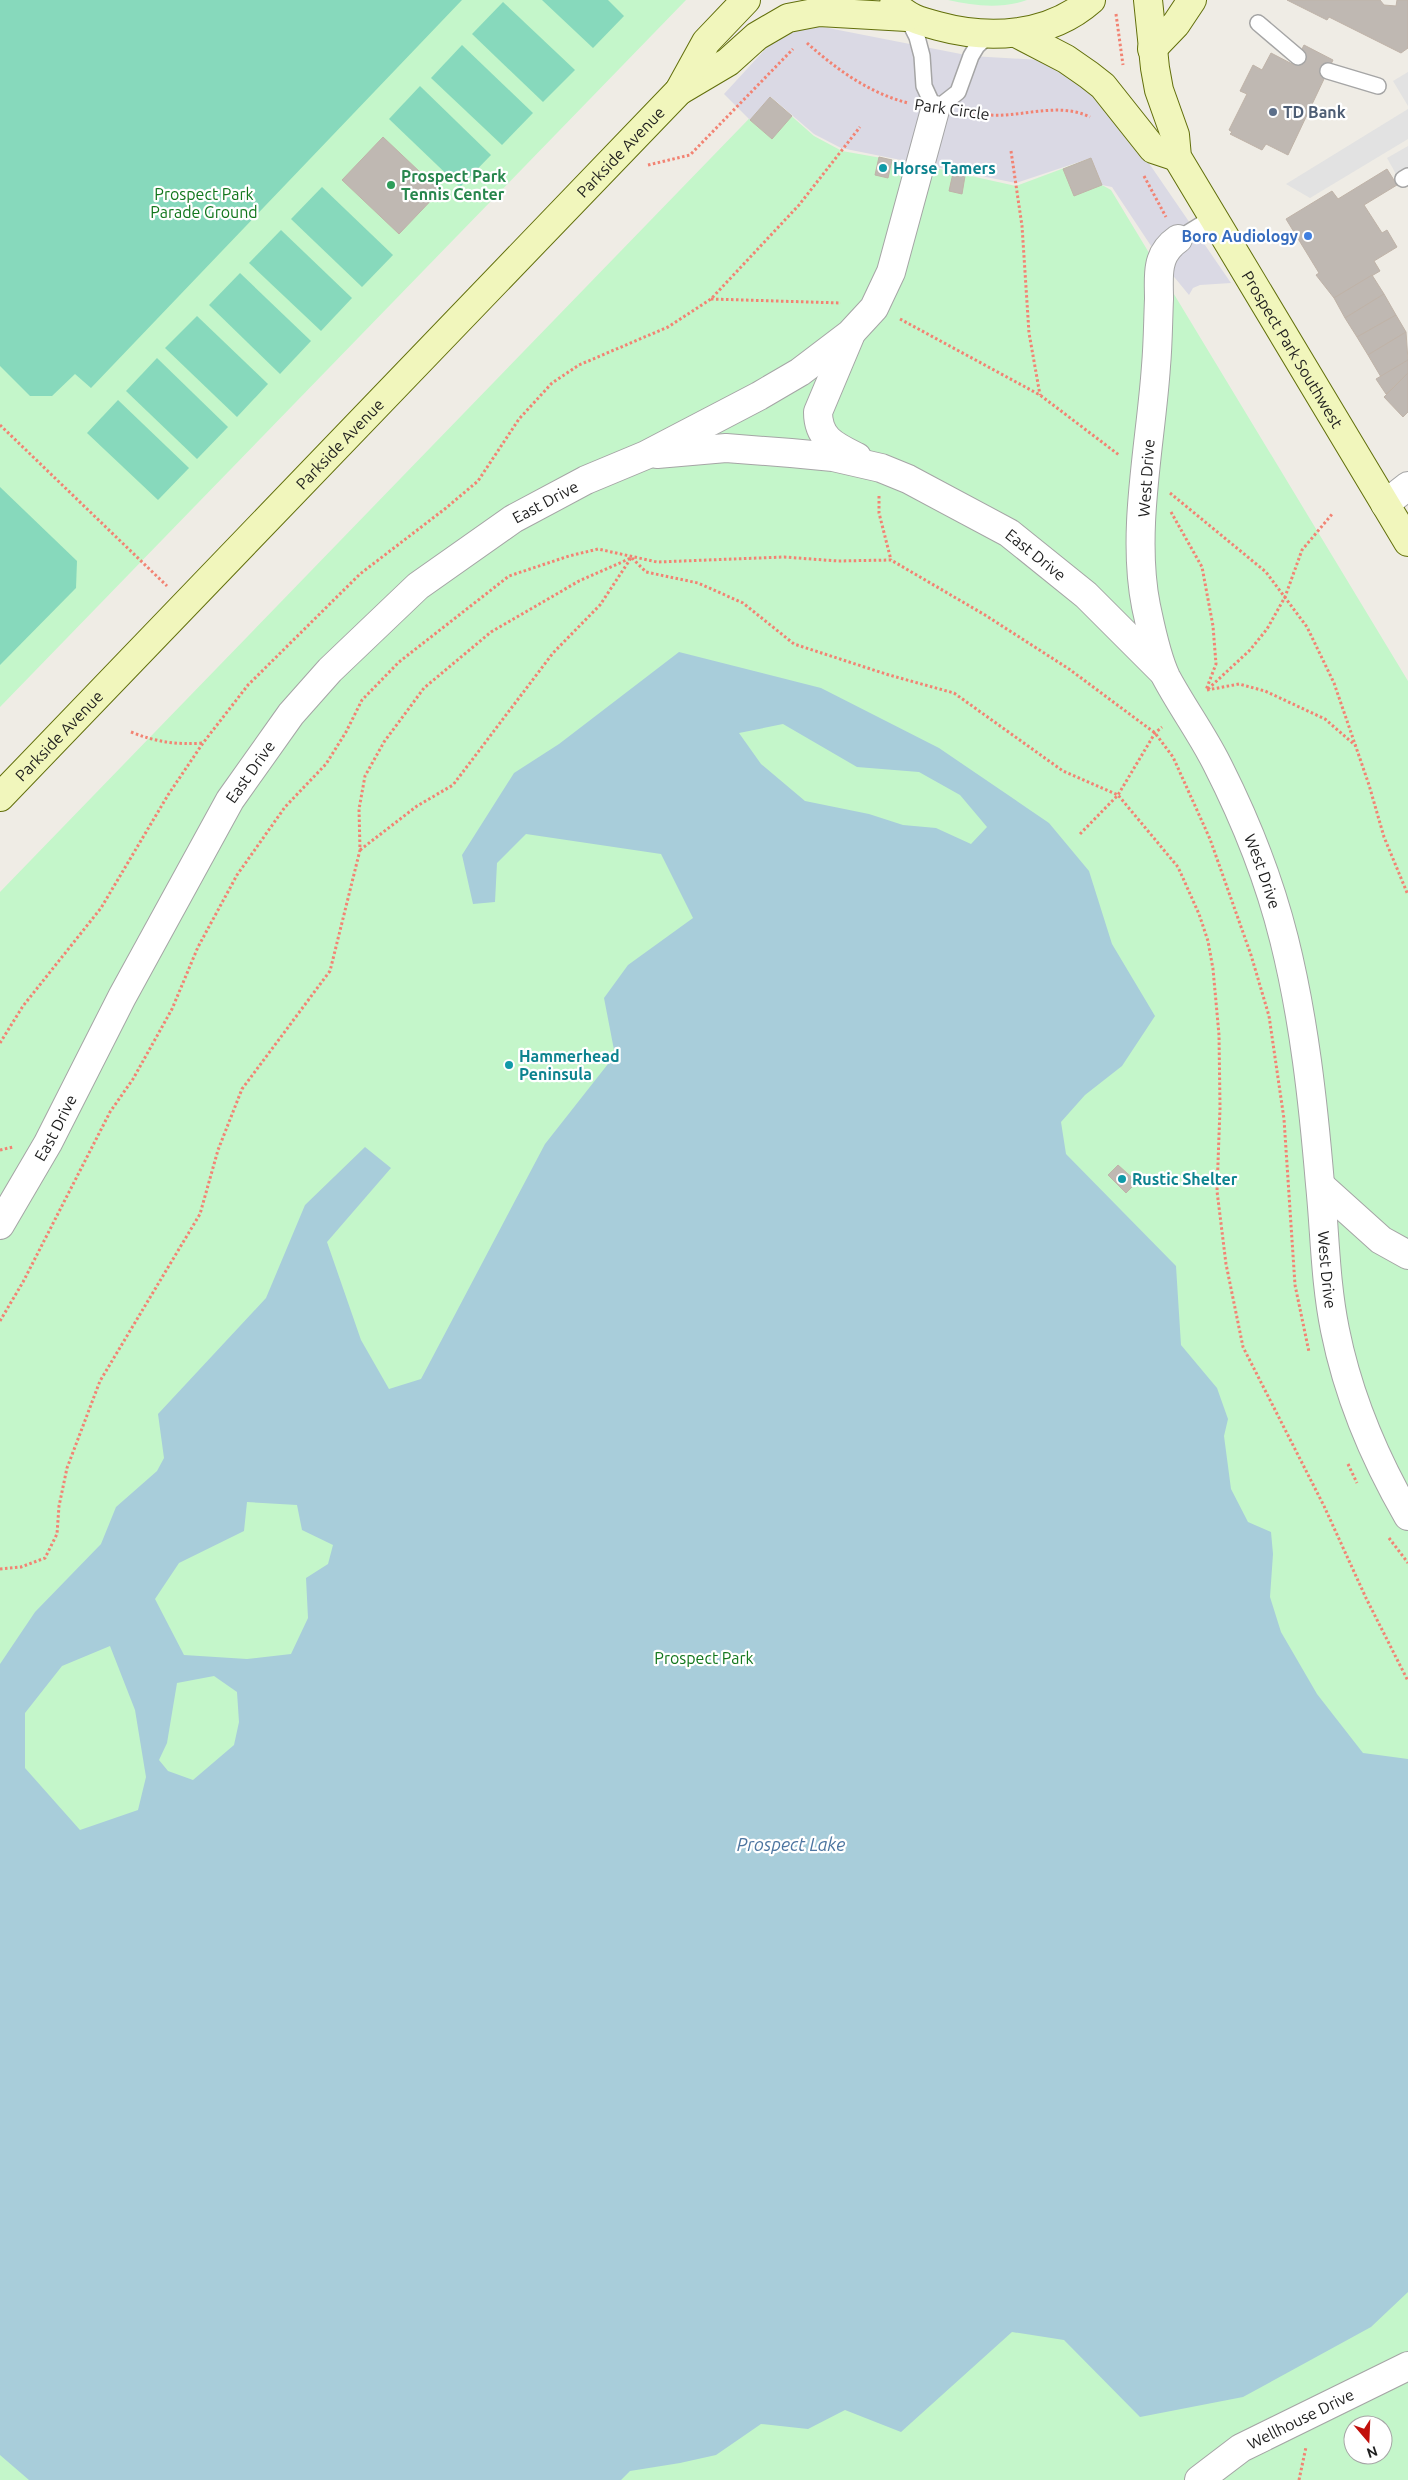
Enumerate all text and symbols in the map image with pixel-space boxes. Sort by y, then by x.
street label: Park Circle [913,95,991,123]
street label: Parkside Avenue [573,103,668,201]
place label: TD Bank [1283,103,1346,121]
marker: TD Bank [1267,106,1279,118]
place label: Horse Tamers [893,159,996,177]
marker: Horse Tamers [877,162,889,174]
place label: Prospect Park Tennis Center [401,167,506,203]
marker: Prospect Park Tennis Center [385,179,397,191]
park label: Prospect Park Parade Ground [150,185,258,221]
place label: Boro Audiology [1181,227,1298,245]
marker: Boro Audiology [1302,230,1314,242]
street label: Prospect Park Southwest [1238,268,1347,432]
street label: Parkside Avenue [292,395,387,493]
street label: West Drive [1134,438,1158,518]
street label: East Drive [509,477,581,527]
street label: East Drive [1002,525,1069,584]
street label: Parkside Avenue [11,687,106,785]
street label: East Drive [222,737,278,806]
street label: West Drive [1241,831,1284,911]
place label: Hammerhead Peninsula [519,1047,620,1083]
marker: Hammerhead Peninsula [503,1059,515,1071]
street label: East Drive [31,1092,80,1164]
place label: Rustic Shelter [1132,1170,1238,1188]
marker: Rustic Shelter [1116,1173,1128,1185]
street label: West Drive [1315,1230,1340,1310]
park label: Prospect Park [654,1649,754,1667]
water label: Prospect Lake [737,1834,845,1854]
street label: Wellhouse Drive [1244,2385,1357,2453]
north arrow [1343,2415,1393,2465]
text: N [1365,2443,1380,2462]

